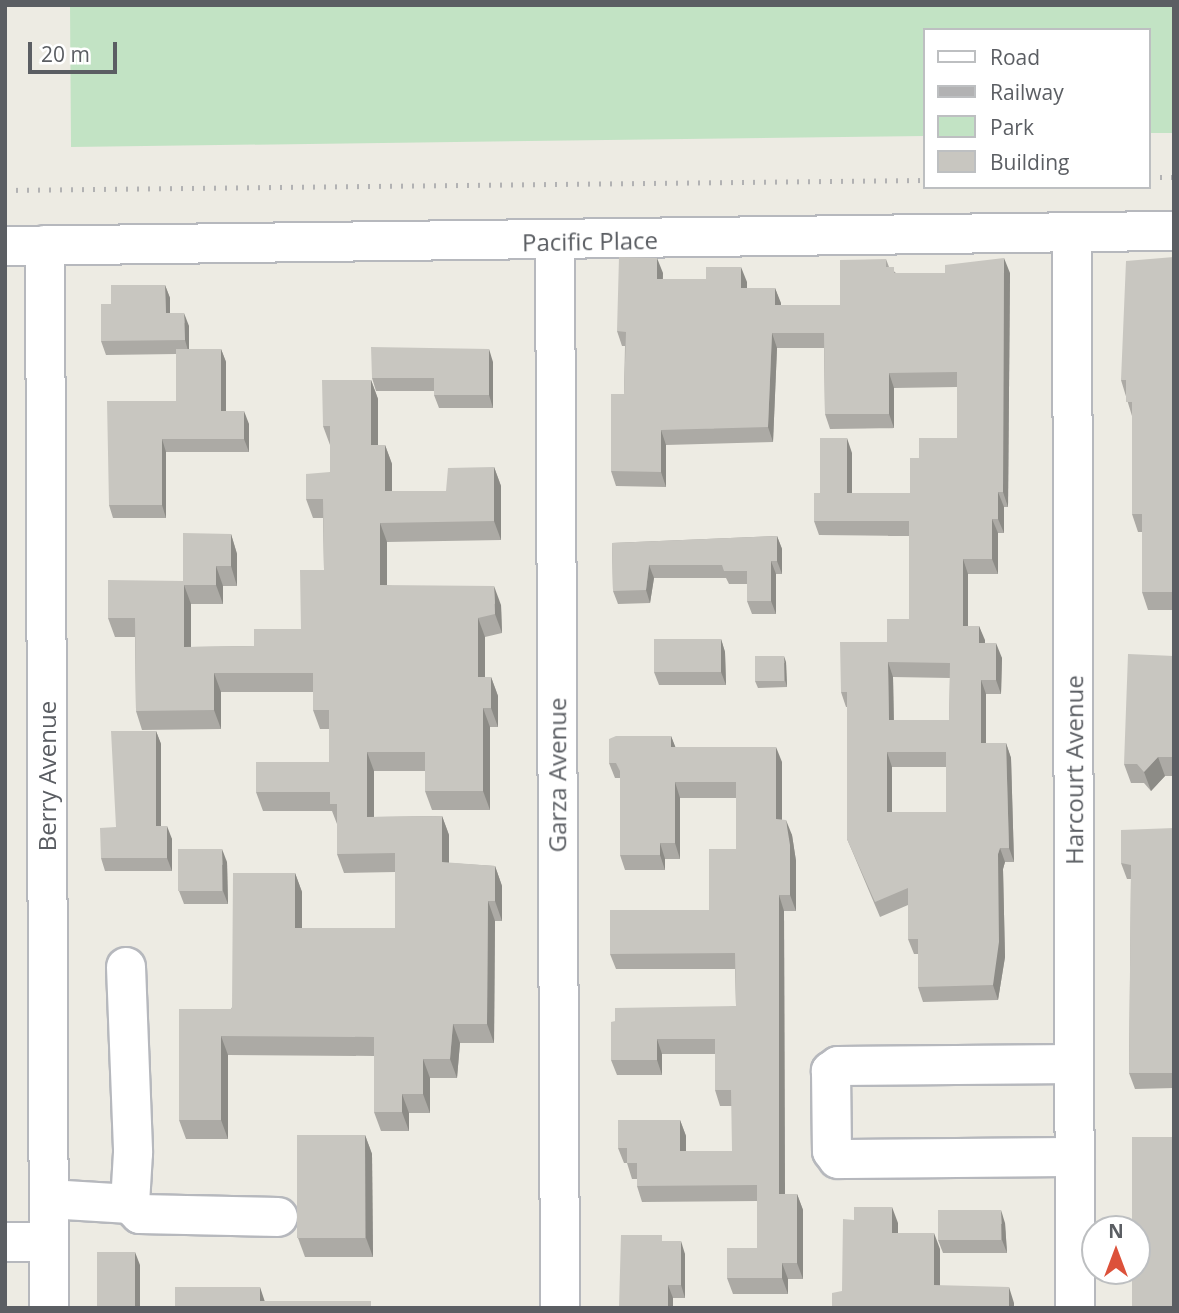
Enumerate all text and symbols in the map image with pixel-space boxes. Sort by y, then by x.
scale bar [32,28,121,72]
legend [923,28,1151,189]
text: 20 m [41,40,90,68]
text: Road [990,43,1040,71]
text: Railway [990,78,1064,106]
text: Park [990,113,1034,141]
text: Building [990,148,1069,176]
street label: Pacific Place [522,225,658,257]
street label: Harcourt Avenue [1060,675,1088,865]
street label: Garza Avenue [543,698,571,852]
street label: Berry Avenue [33,701,61,851]
north arrow [1081,1215,1151,1285]
text: N [1108,1218,1124,1244]

